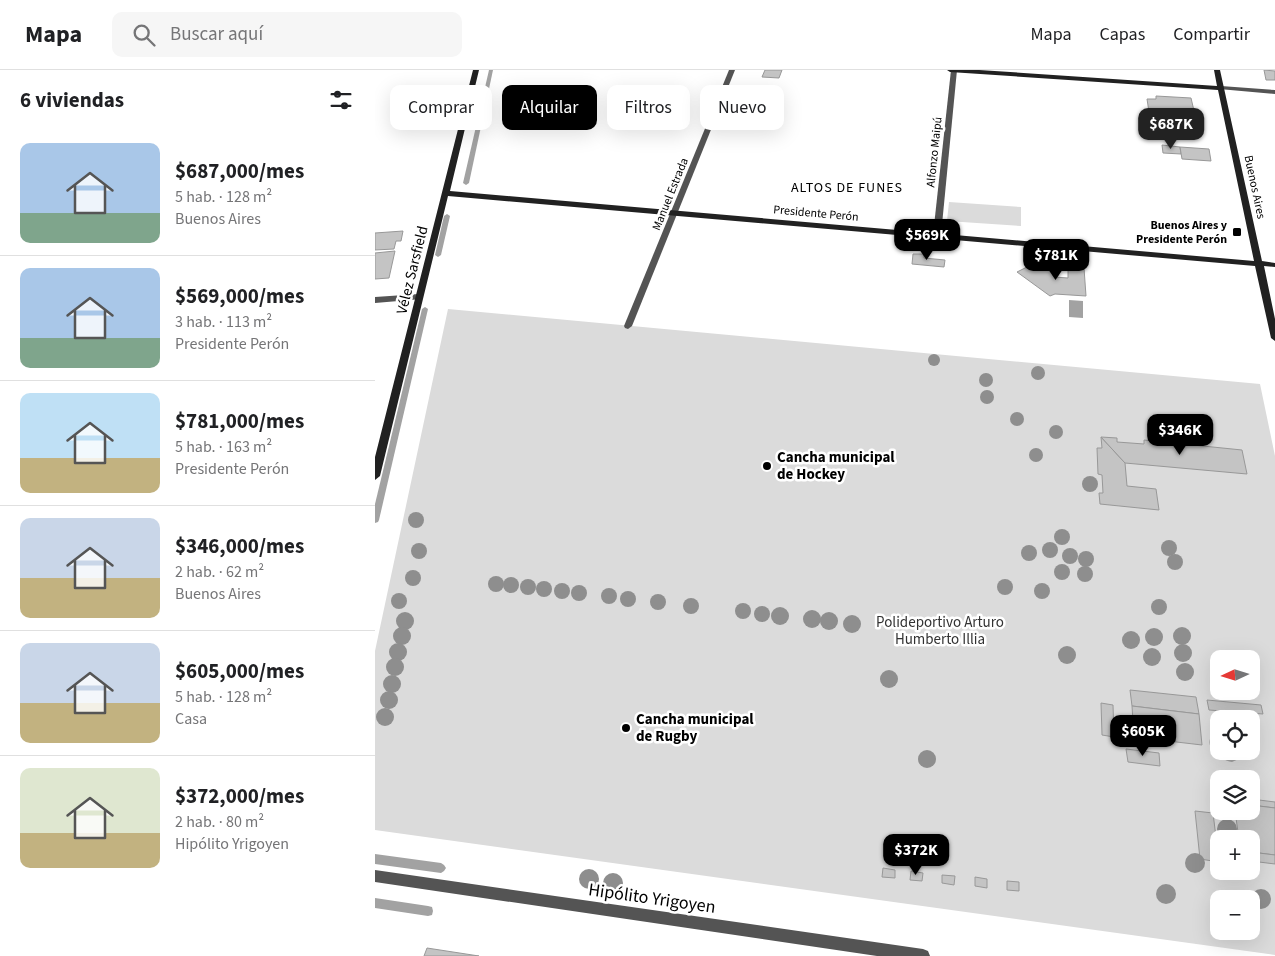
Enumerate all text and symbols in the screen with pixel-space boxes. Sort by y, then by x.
search box [112,12,462,57]
text: Mapa [25,17,82,52]
icon: search [130,21,158,49]
text: Buscar aquí [170,21,263,48]
text: Mapa [1031,22,1072,47]
text: Capas [1100,22,1145,47]
text: Compartir [1173,22,1250,47]
text: 6 viviendas [20,85,124,115]
chip: Comprar [390,85,492,130]
chip: Alquilar [502,85,597,130]
chip: Filtros [607,85,690,130]
chip: Nuevo [700,85,784,130]
icon: filters [327,86,355,114]
pin: $687K [1136,108,1206,150]
text: $687K [1149,113,1193,135]
street label: Alfonzo Maipú [922,116,947,188]
street label: Buenos Aires [1239,154,1270,220]
street label: Manuel Estrada [648,155,693,233]
text: $687,000/mes [175,156,304,186]
icon: home [60,163,120,223]
district label: ALTOS DE FUNES [791,178,903,198]
text: 5 hab. · 128 m² [175,186,272,208]
street label: Presidente Perón [772,201,859,226]
text: Buenos Aires [175,208,261,230]
place label: Buenos Aires y Presidente Perón [1136,217,1228,248]
pin: $569K [892,218,962,261]
street label: Vélez Sarsfield [391,224,434,316]
text: $569K [905,224,949,246]
marker: Buenos Aires y Presidente Perón [1231,226,1243,238]
pin: $781K [1021,238,1091,281]
text: $781K [1034,244,1078,266]
text: $569,000/mes [175,281,304,311]
icon: home [60,288,120,348]
text: 3 hab. · 113 m² [175,311,272,333]
text: Presidente Perón [175,333,289,355]
text: $781,000/mes [175,406,304,436]
icon: home [60,413,120,473]
pin: $346K [1145,414,1215,456]
text: $346K [1158,419,1202,441]
text: 5 hab. · 163 m² [175,436,272,458]
place label: Cancha municipal de Hockey [777,447,895,485]
text: Presidente Perón [175,458,289,480]
marker: Cancha municipal de Hockey [761,460,773,472]
text: $346,000/mes [175,531,304,561]
icon: home [60,538,120,598]
text: 2 hab. · 62 m² [175,561,264,583]
text: Buenos Aires [175,583,261,605]
park label: Polideportivo Arturo Humberto Illia [876,612,1004,650]
north arrow [1210,650,1260,700]
map controls [1210,650,1260,940]
text: $605,000/mes [175,656,304,686]
icon: home [60,663,120,723]
text: 5 hab. · 128 m² [175,686,272,708]
text: Casa [175,708,207,730]
place label: Cancha municipal de Rugby [636,709,754,747]
button: locate [1210,710,1260,760]
pin: $605K [1108,714,1178,757]
text: $605K [1121,720,1165,742]
marker: Cancha municipal de Rugby [620,722,632,734]
button: layers [1210,770,1260,820]
text: $372,000/mes [175,781,304,811]
icon: home [60,788,120,848]
text: 2 hab. · 80 m² [175,811,264,833]
button: + [1210,830,1260,880]
text: Hipólito Yrigoyen [175,833,289,855]
pin: $372K [881,834,951,876]
text: $372K [894,839,938,861]
street label: Hipólito Yrigoyen [587,877,717,920]
button: − [1210,890,1260,940]

